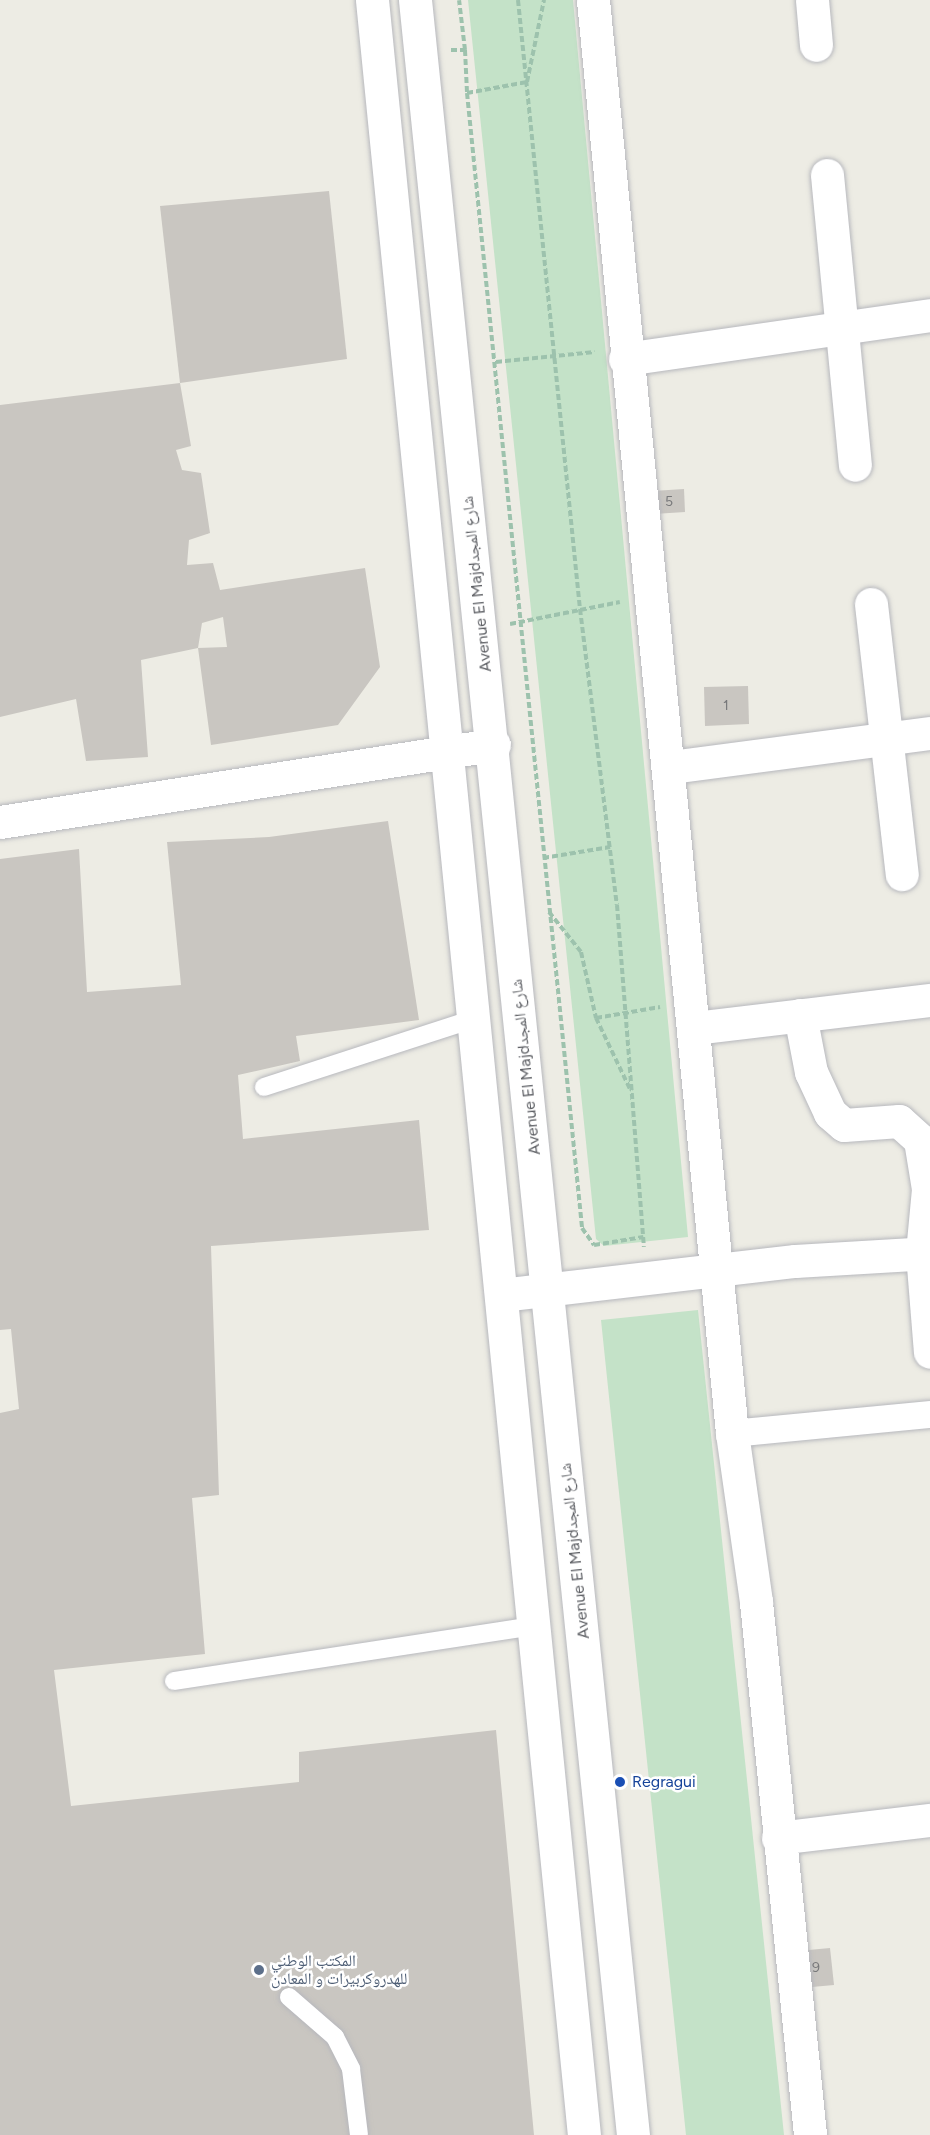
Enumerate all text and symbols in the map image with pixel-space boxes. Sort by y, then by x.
house number: 5 [665,494,673,510]
street label: Avenue El Majdشارع المجد [458,495,496,673]
house number: 1 [723,698,729,714]
street label: Avenue El Majdشارع المجد [507,978,545,1156]
street label: Avenue El Majdشارع المجد [556,1462,594,1640]
place label: Regragui [632,1772,696,1792]
marker: Regragui [613,1775,627,1789]
place label: المكتب الوطني للهدروكربيرات و المعادن [271,1951,407,1989]
house number: 9 [812,1960,820,1976]
marker: المكتب الوطني للهدروكربيرات و المعادن [252,1963,266,1977]

